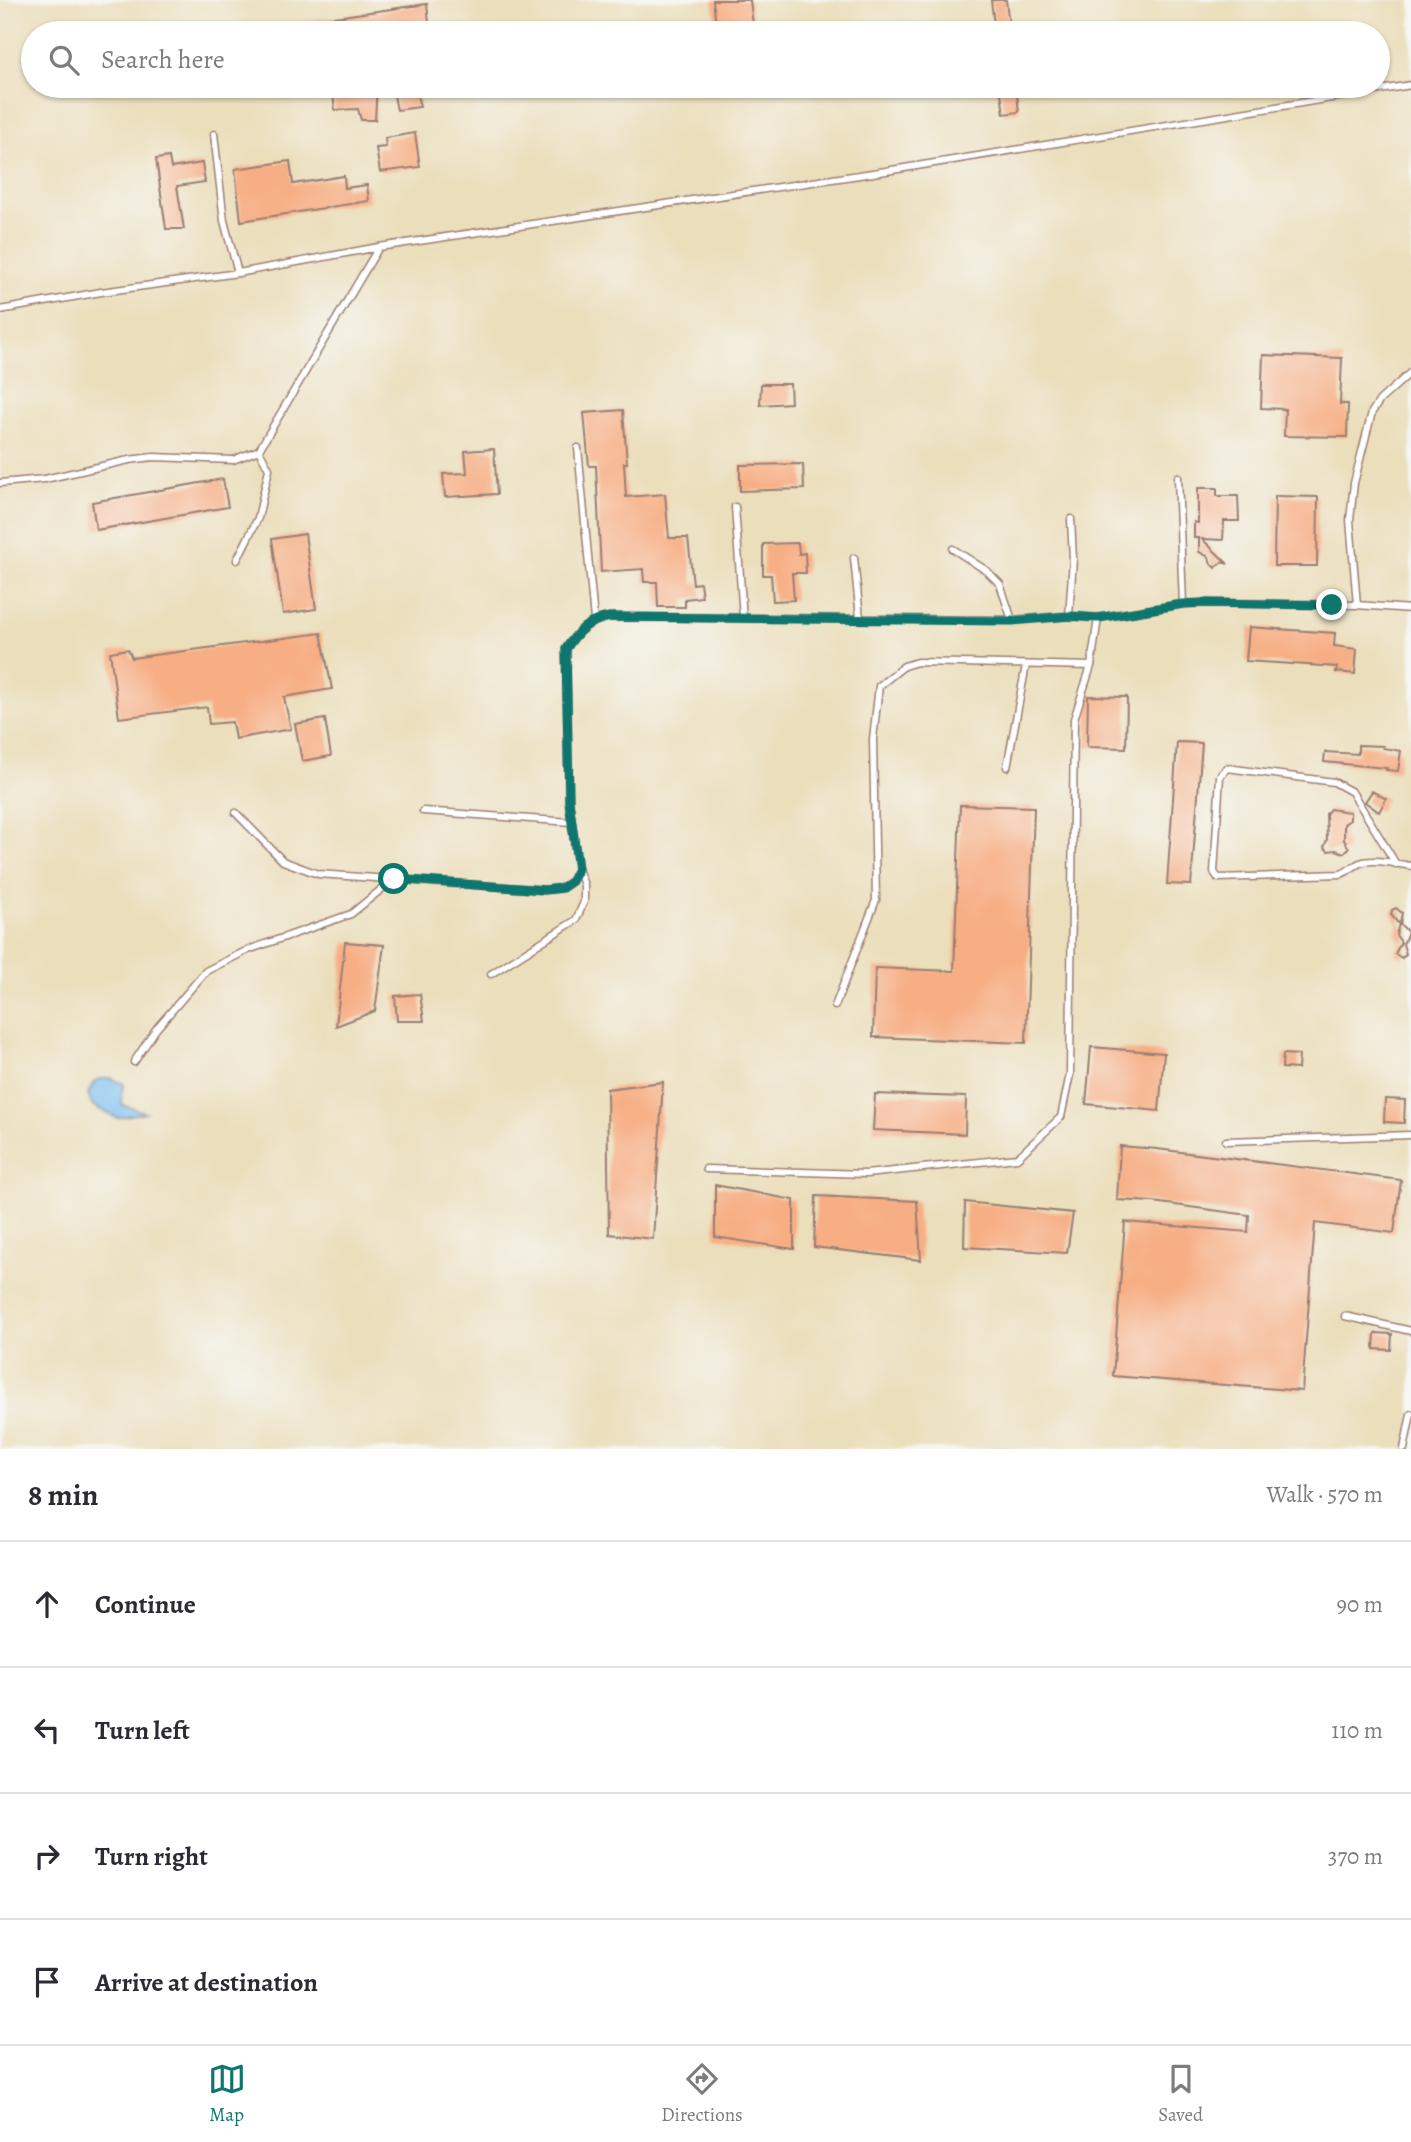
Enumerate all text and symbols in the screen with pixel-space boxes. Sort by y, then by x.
search box [21,21,1390,98]
icon: search [45,41,83,79]
text: Search here [101,42,225,77]
route end [1316,589,1347,620]
route start [378,863,409,894]
text: 8 min [28,1475,98,1515]
text: Walk · 570 m [1266,1479,1383,1510]
icon: ahead [28,1585,66,1623]
text: Continue [95,1587,196,1622]
text: 90 m [1337,1589,1383,1620]
icon: left [28,1711,66,1749]
text: Turn left [95,1713,190,1748]
text: 110 m [1331,1715,1383,1746]
icon: right [28,1837,66,1875]
text: Turn right [95,1839,208,1874]
text: 370 m [1328,1841,1383,1872]
icon: arrive [28,1963,66,2001]
text: Arrive at destination [95,1965,318,2000]
tab: Map [208,2060,246,2128]
tab: Directions [661,2060,743,2128]
tab: Saved [1158,2060,1203,2128]

